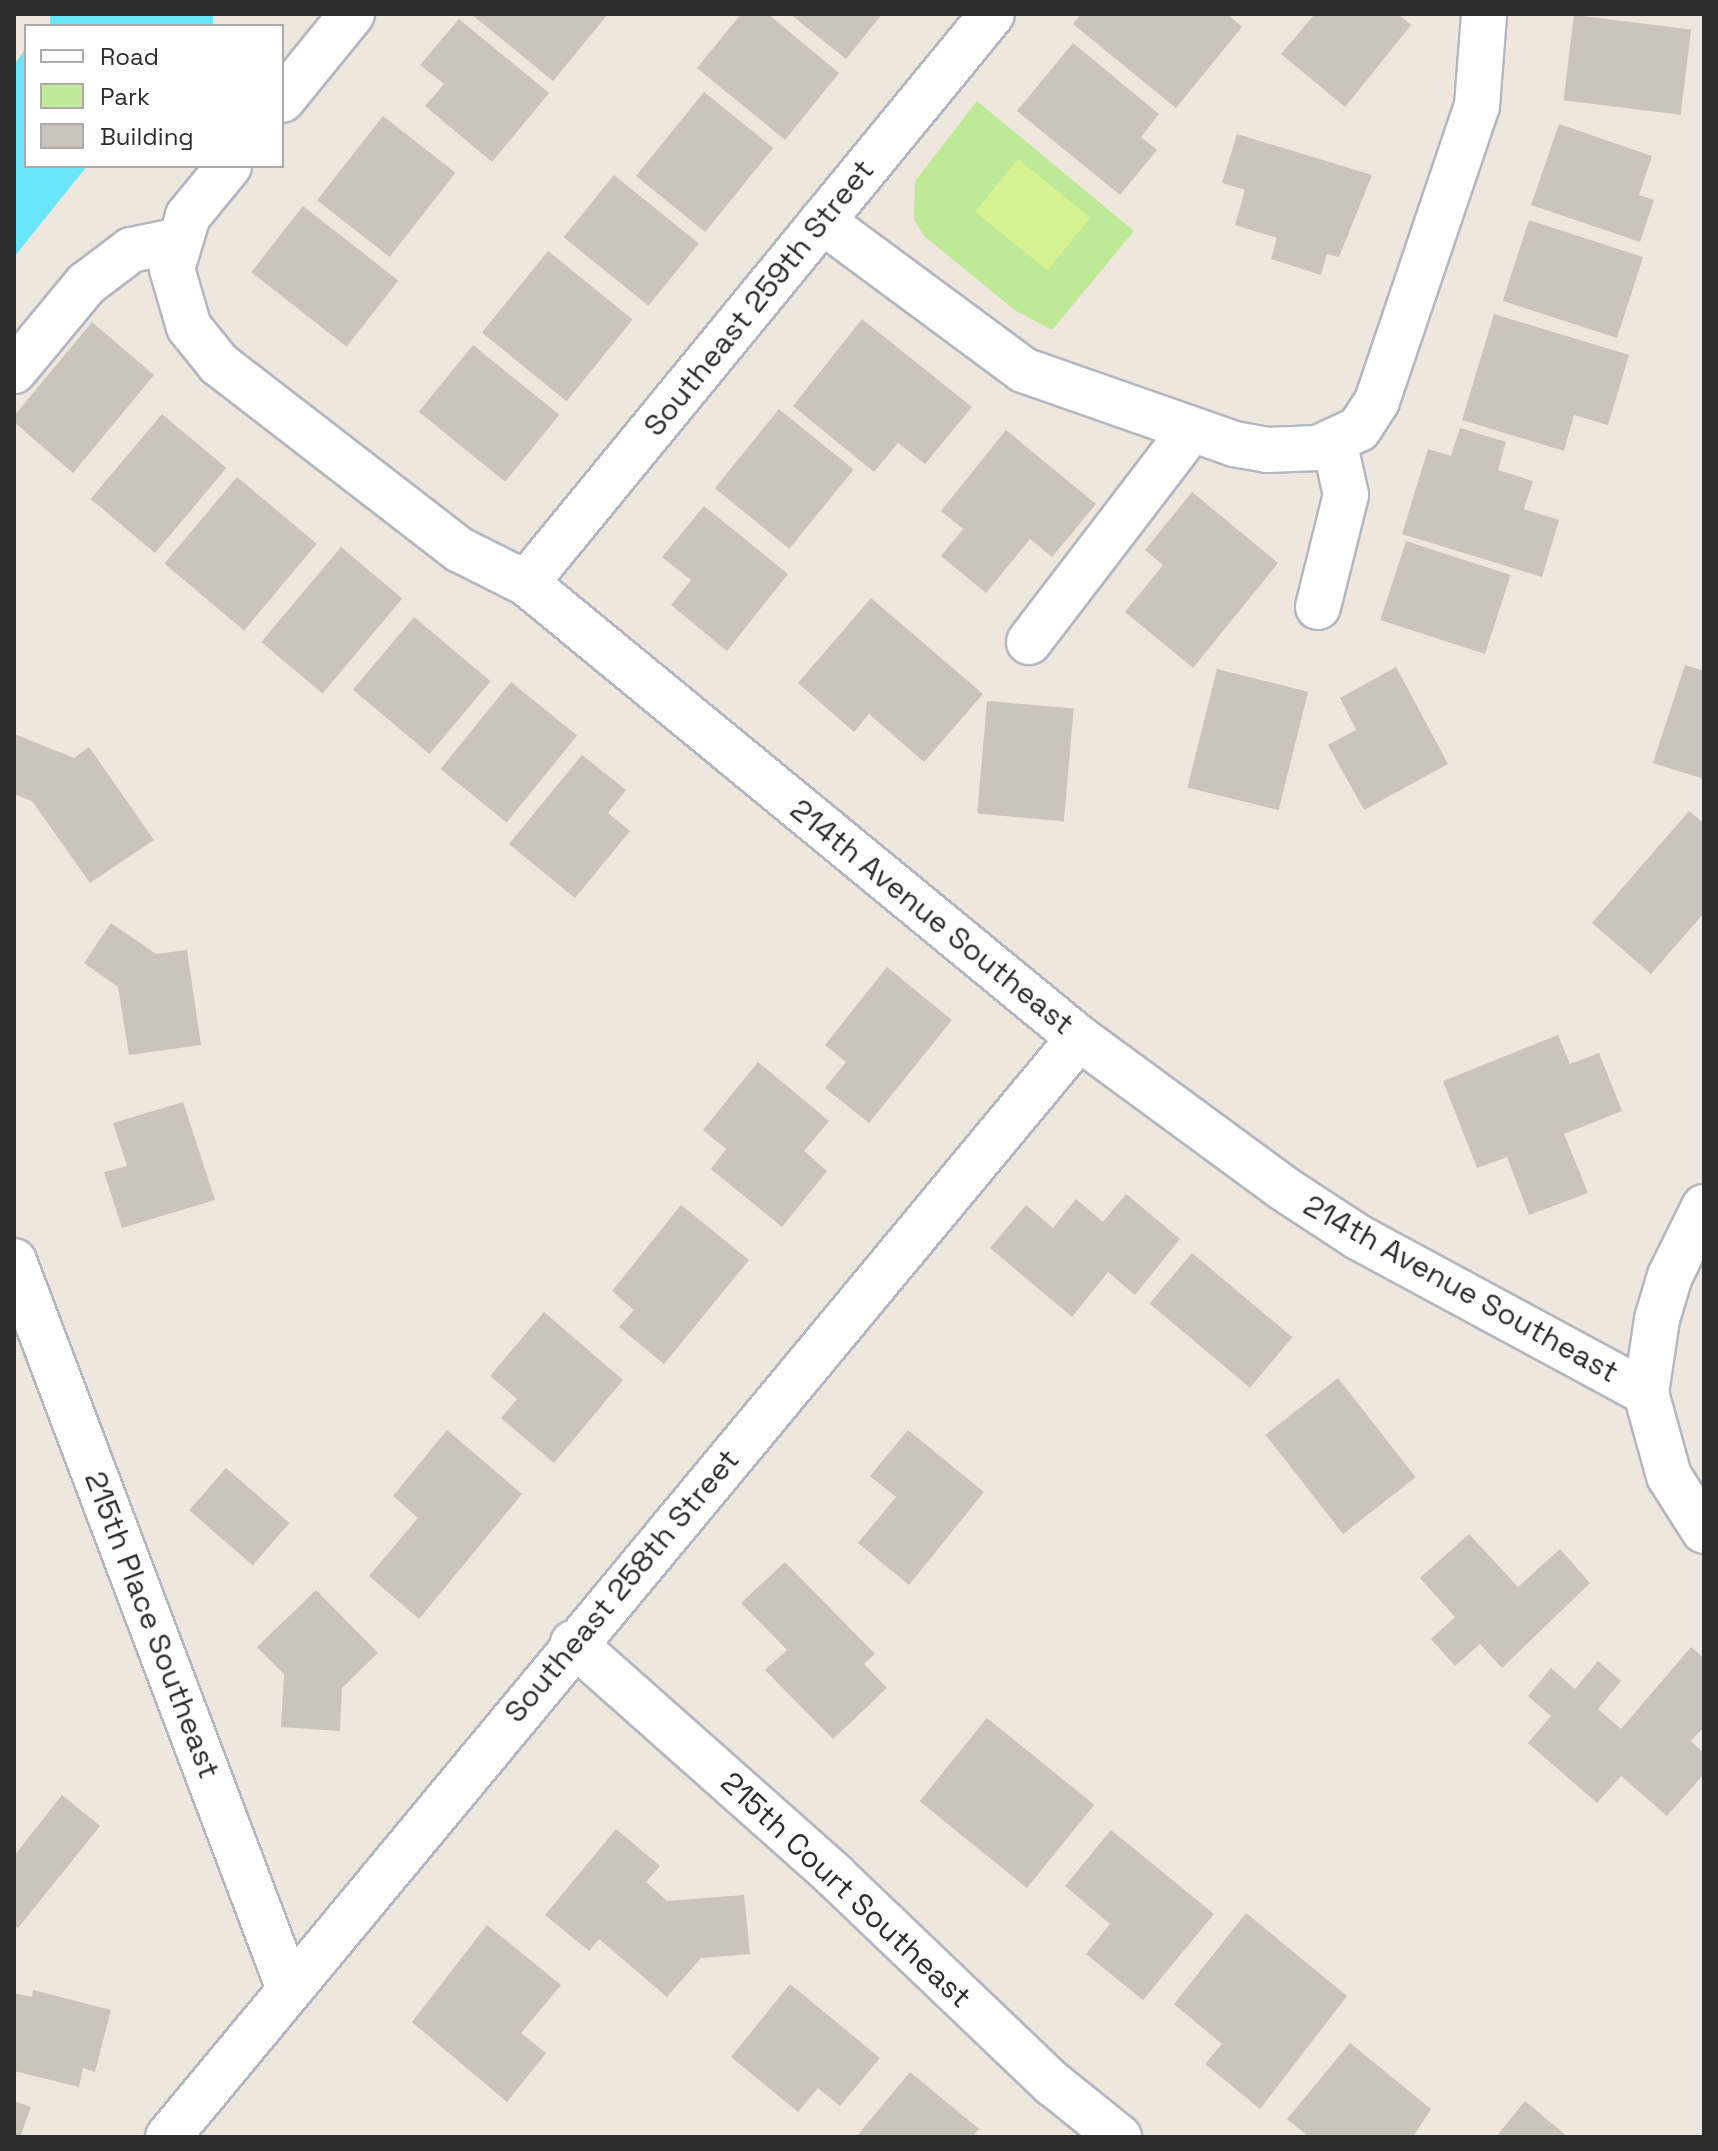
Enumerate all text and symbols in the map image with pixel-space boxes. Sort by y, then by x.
legend [24,24,284,168]
text: Road [100,41,159,72]
text: Park [100,81,150,112]
text: Building [100,121,194,152]
street label: Southeast 259th Street [636,152,882,444]
street label: 214th Avenue Southeast [783,791,1081,1043]
street label: 214th Avenue Southeast [1297,1187,1625,1391]
street label: Southeast 258th Street [497,1442,747,1730]
street label: 215th Place Southeast [77,1466,227,1784]
street label: 215th Court Southeast [713,1765,979,2015]

